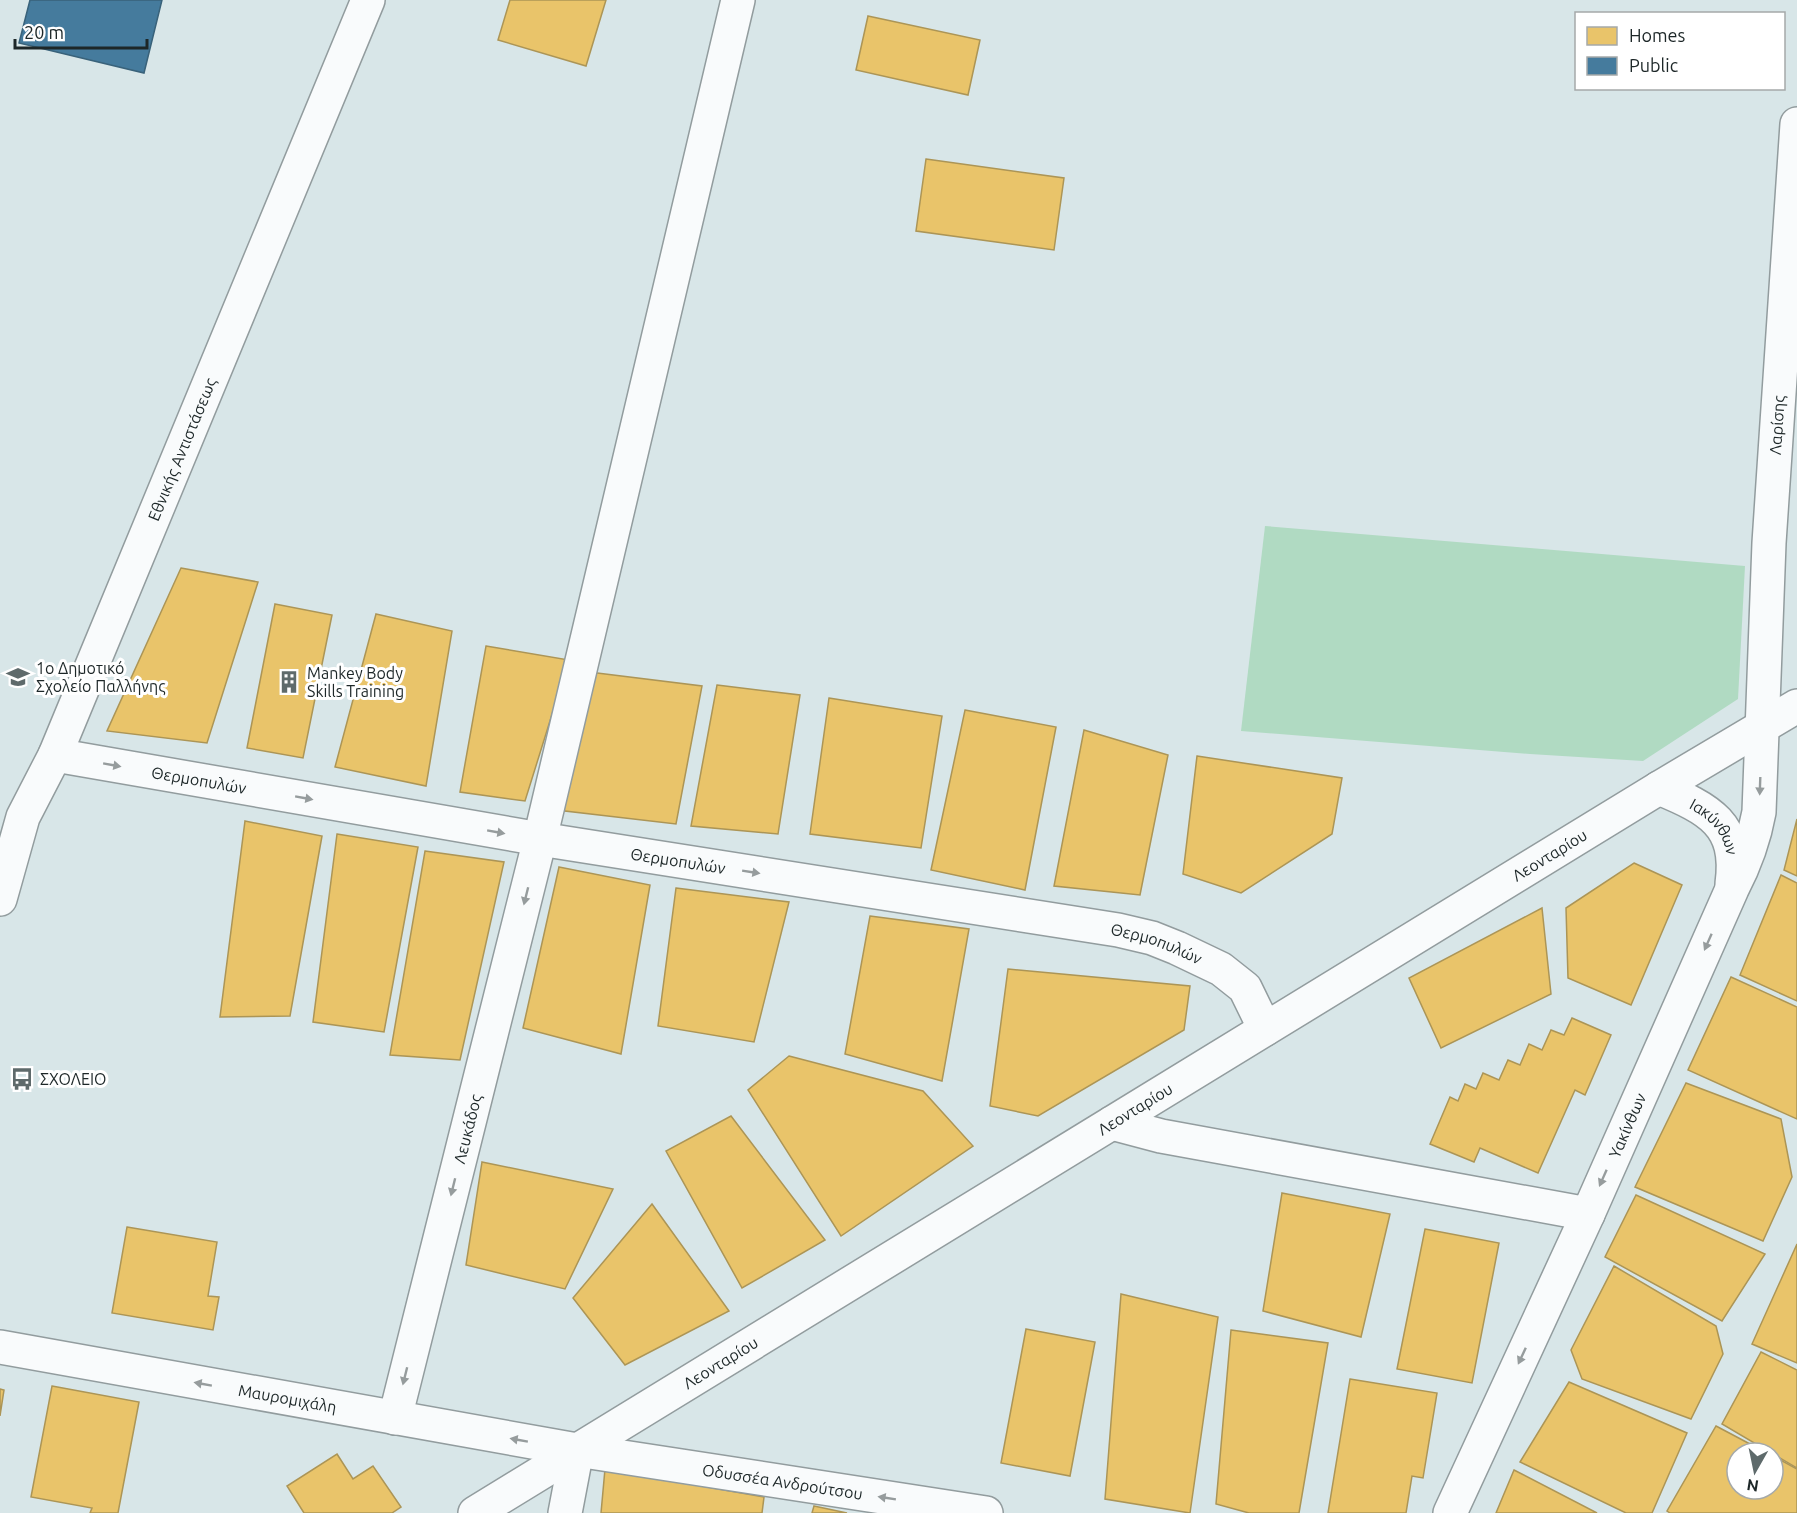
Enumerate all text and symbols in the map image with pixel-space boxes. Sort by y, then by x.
scale bar [15,12,147,50]
legend [1575,12,1785,90]
text: 20 m [24,22,64,42]
text: Homes [1629,25,1686,45]
text: Public [1629,55,1678,75]
street label: Εθνικής Αντιστάσεως [144,375,220,523]
street label: Λαρίσης [1766,395,1789,455]
place label: 1ο Δημοτικό Σχολείο Παλλήνης [36,659,165,696]
school or university icon: 1ο Δημοτικό Σχολείο Παλλήνης [5,664,31,690]
place label: Mankey Body Skills Training [307,664,404,700]
building icon: Mankey Body Skills Training [276,669,302,695]
one-way arrow [103,761,122,770]
street label: Θερμοπυλών [150,763,248,797]
one-way arrow [1756,776,1765,795]
one-way arrow [295,794,314,803]
street label: Ιακύνθων [1687,795,1742,856]
street label: Λεονταρίου [1509,825,1590,885]
one-way arrow [487,827,506,836]
street label: Θερμοπυλών [629,844,727,877]
one-way arrow [742,868,761,877]
one-way arrow [520,887,530,905]
street label: Θερμοπυλών [1109,920,1205,968]
one-way arrow [1703,934,1713,952]
bus stop icon: ΣΧΟΛΕΙΟ [9,1066,35,1092]
place label: ΣΧΟΛΕΙΟ [40,1070,106,1088]
street label: Λεονταρίου [1094,1079,1176,1138]
street label: Υακίνθων [1605,1090,1650,1161]
street label: Λευκάδος [450,1092,486,1166]
one-way arrow [1599,1170,1608,1187]
one-way arrow [447,1178,457,1196]
street label: Λεονταρίου [680,1333,761,1392]
one-way arrow [1518,1347,1527,1364]
one-way arrow [400,1367,410,1385]
one-way arrow [193,1379,212,1388]
street label: Μαυρομιχάλη [237,1381,338,1416]
one-way arrow [509,1435,528,1444]
north arrow [1725,1441,1785,1501]
street label: Οδυσσέα Ανδρούτσου [701,1460,864,1503]
text: N [1745,1476,1760,1496]
one-way arrow [877,1493,896,1502]

